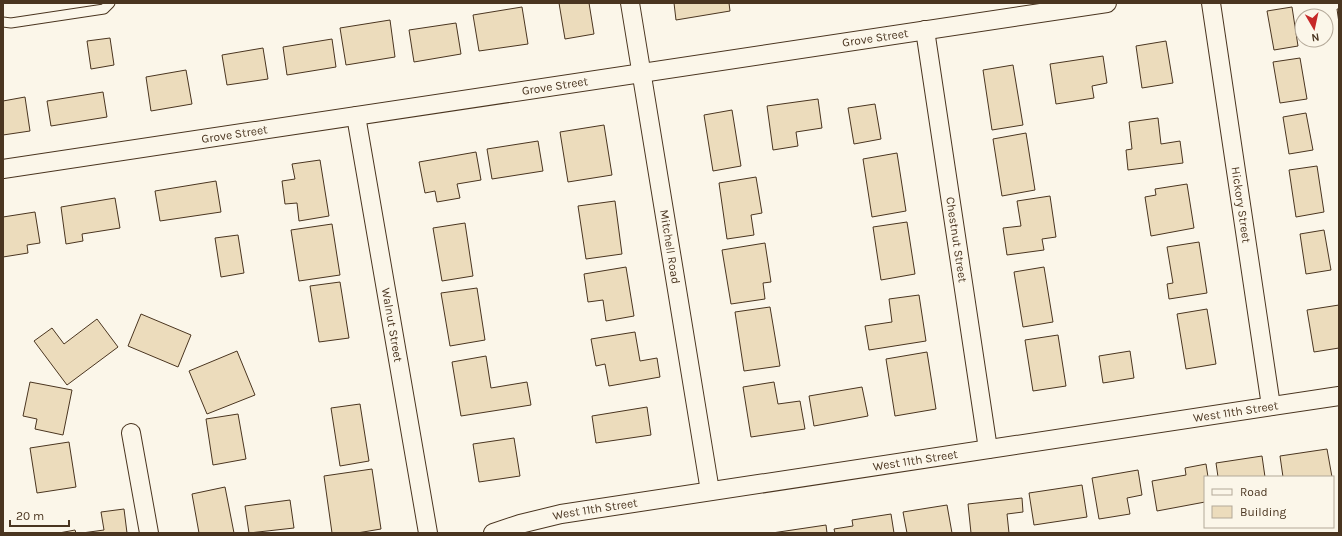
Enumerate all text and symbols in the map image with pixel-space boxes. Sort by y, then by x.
north arrow [1294,8,1334,48]
street label: Grove Street [841,26,910,50]
text: N [1311,30,1320,44]
street label: Grove Street [521,74,589,98]
street label: Grove Street [200,122,269,146]
street label: Hickory Street [1228,166,1254,244]
street label: Chestnut Street [943,196,970,284]
street label: Mitchell Road [657,209,683,285]
street label: Walnut Street [379,287,405,364]
street label: West 11th Street [1192,398,1280,425]
street label: West 11th Street [872,447,959,474]
legend [1204,476,1334,528]
text: Road [1240,485,1268,499]
street label: West 11th Street [551,495,639,523]
scale bar [10,502,69,528]
text: Building [1240,505,1287,519]
text: 20 m [16,509,44,523]

